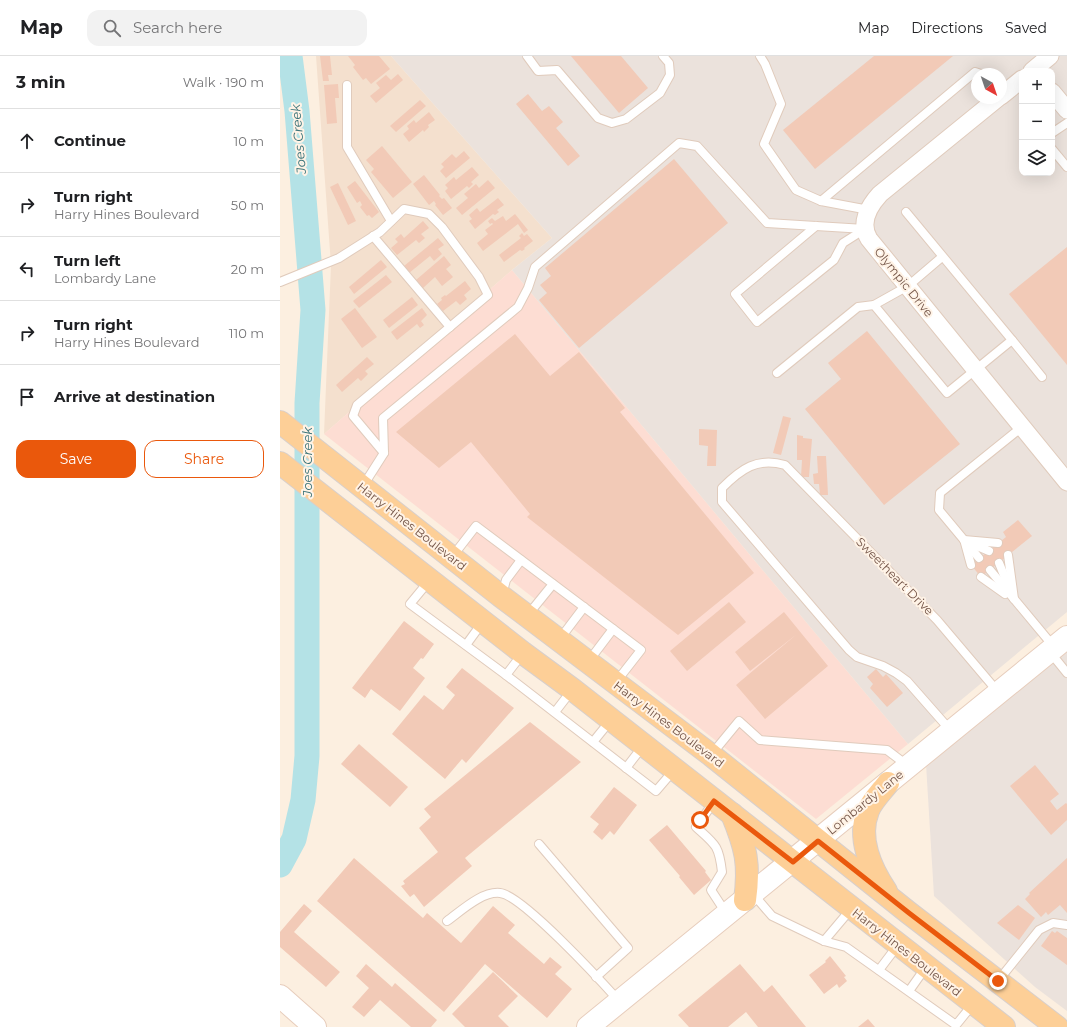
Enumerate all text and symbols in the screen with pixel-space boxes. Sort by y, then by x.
search box [87,10,367,46]
text: Map [20,16,63,39]
icon: search [101,17,123,39]
text: Search here [133,18,222,37]
text: Map [858,19,889,37]
text: Directions [911,19,983,37]
text: Saved [1005,19,1047,37]
north arrow [971,68,1007,104]
map controls [1019,68,1055,176]
button: + [1019,68,1055,104]
text: 3 min [16,72,66,92]
text: Walk · 190 m [183,74,264,90]
water label: Joes Creek [287,102,309,176]
button: − [1019,104,1055,140]
icon: ahead [16,130,38,152]
text: Continue [54,131,126,150]
text: 10 m [234,133,264,149]
button: layers [1019,140,1055,176]
text: Turn right [54,187,133,206]
icon: right [16,194,38,216]
text: 50 m [231,197,264,213]
text: Harry Hines Boulevard [54,206,200,222]
street label: Olympic Drive [871,244,937,320]
text: Turn left [54,251,121,270]
icon: left [16,258,38,280]
text: 20 m [231,261,264,277]
text: Lombardy Lane [54,270,156,286]
text: Turn right [54,315,133,334]
icon: right [16,322,38,344]
text: 110 m [229,325,264,341]
text: Harry Hines Boulevard [54,334,200,350]
icon: arrive [16,386,38,408]
text: Arrive at destination [54,387,215,406]
water label: Joes Creek [299,426,315,498]
button: Save [16,440,136,478]
button: Share [144,440,264,478]
street label: Harry Hines Boulevard [354,479,470,573]
street label: Sweetheart Drive [853,534,937,618]
street label: Harry Hines Boulevard [611,678,727,770]
street label: Lombardy Lane [824,766,906,838]
route start [691,811,709,829]
street label: Harry Hines Boulevard [849,905,965,999]
route end [989,972,1007,990]

